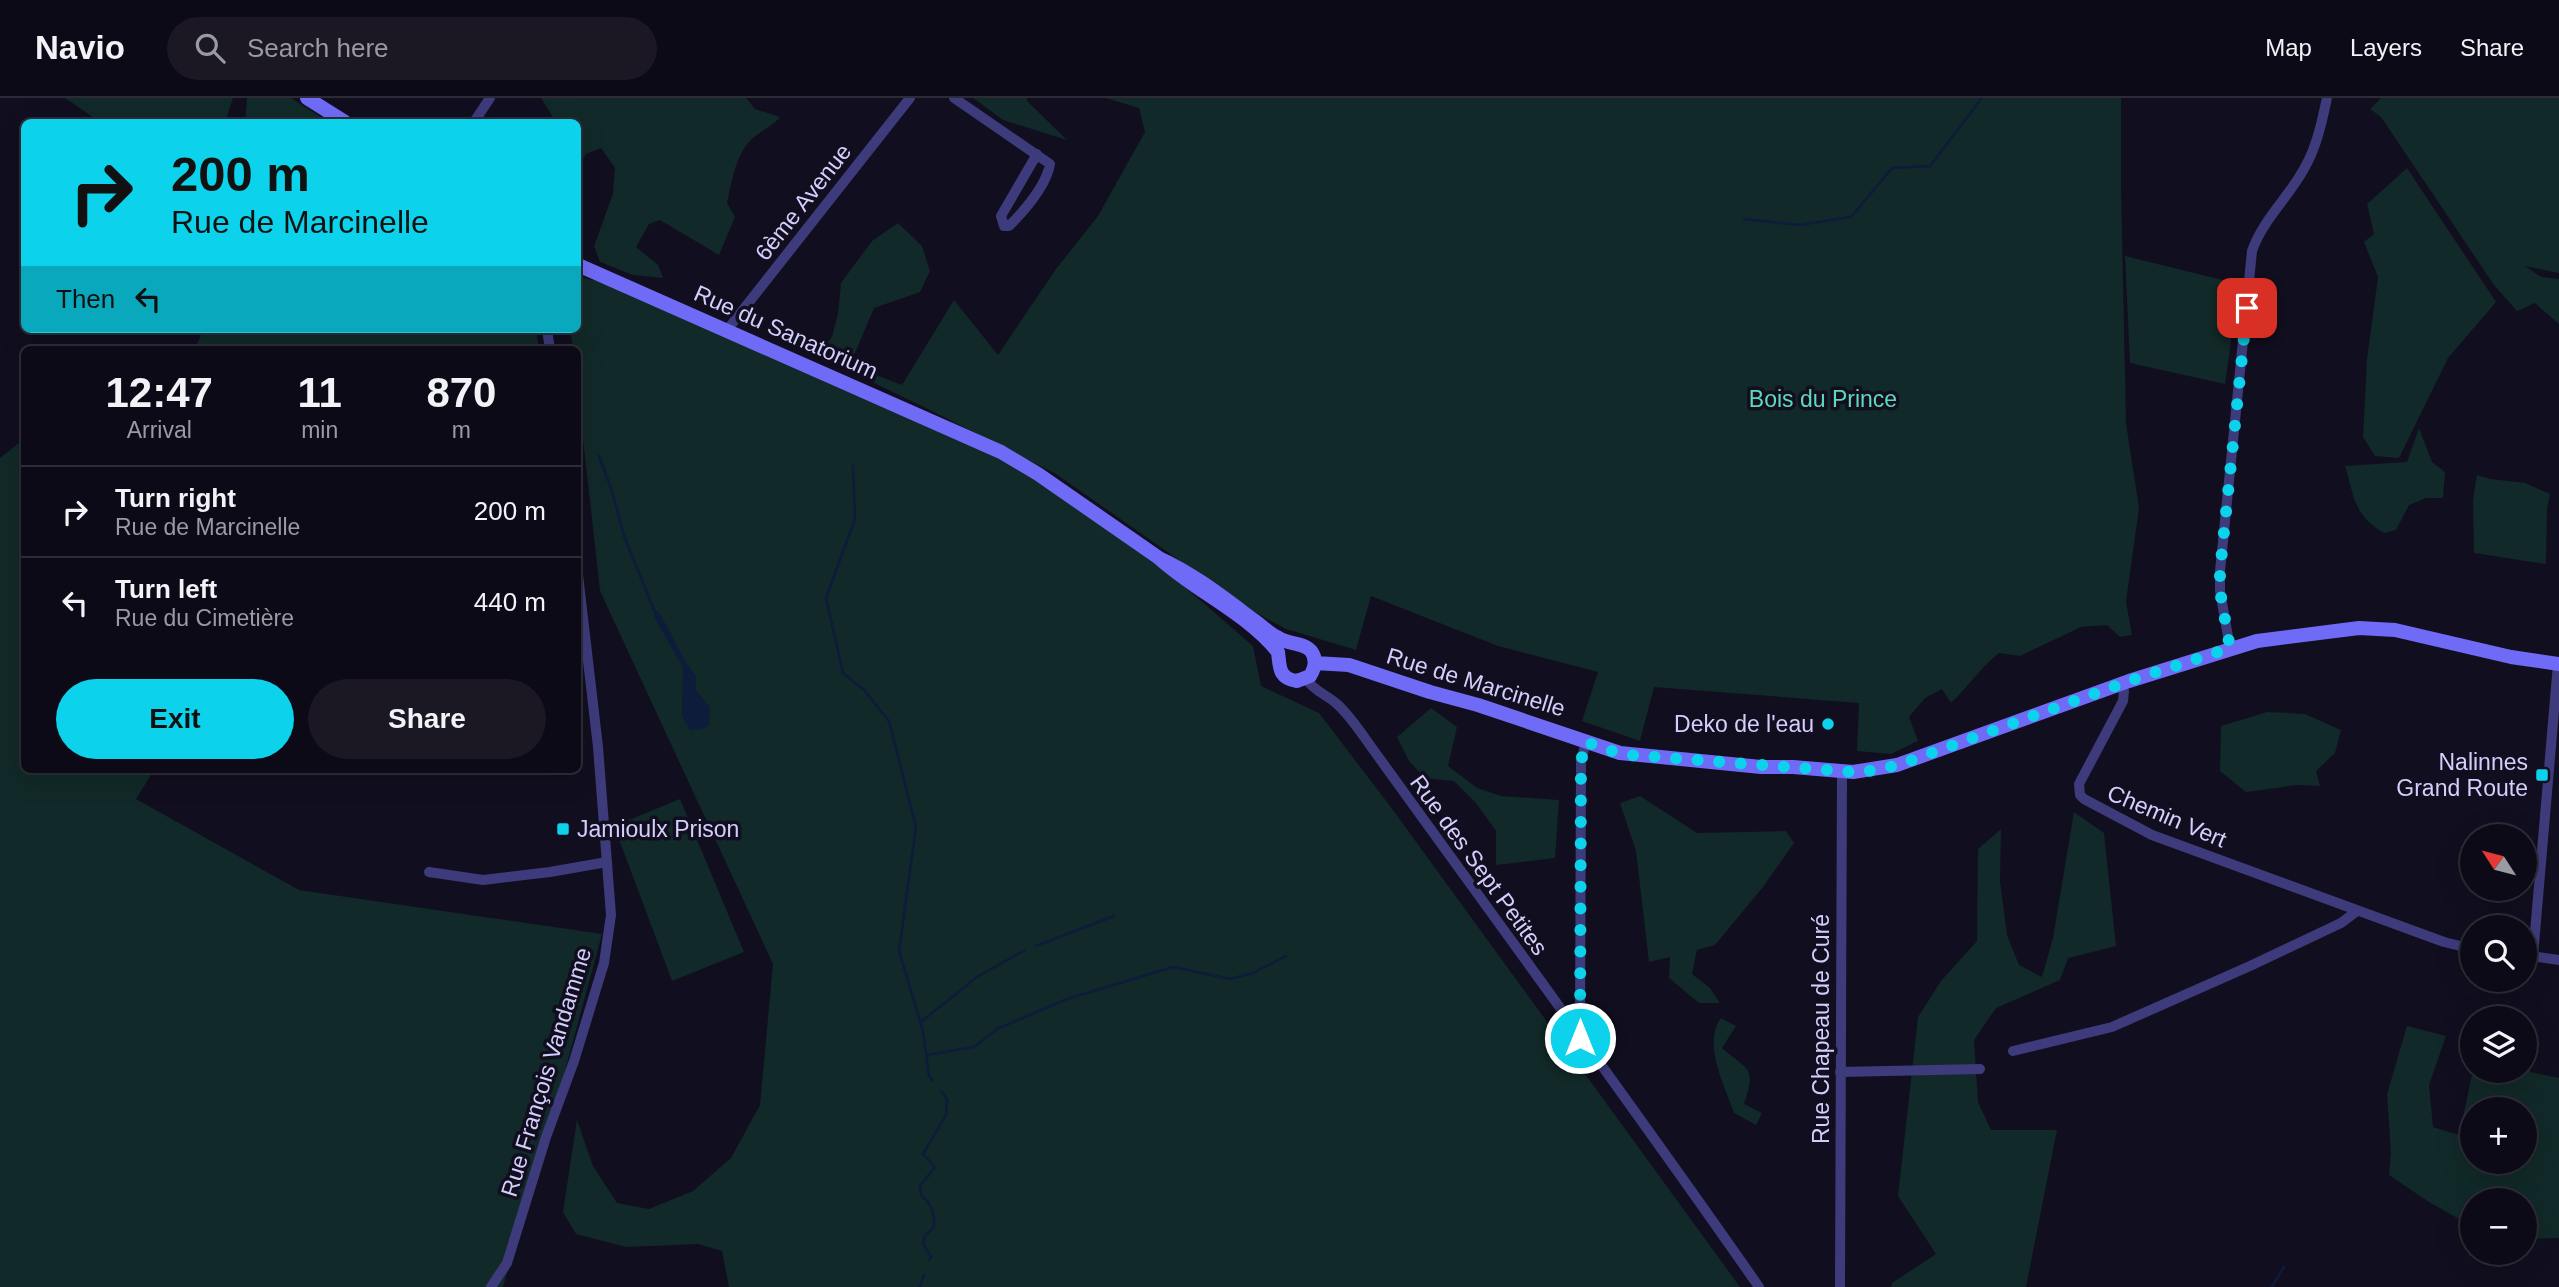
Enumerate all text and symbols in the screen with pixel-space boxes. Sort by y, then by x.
search box [167,17,657,80]
text: Navio [35,29,125,66]
icon: search [191,29,229,67]
text: Search here [247,33,389,63]
text: Map [2265,34,2312,61]
text: Layers [2350,34,2422,61]
text: Share [2460,34,2524,61]
street label: 6ème Avenue [750,139,856,265]
icon: right [56,147,147,238]
text: 200 m [171,147,310,201]
text: Rue de Marcinelle [171,204,429,240]
pin [2217,278,2277,338]
icon: left [129,280,167,318]
street label: Rue du Sanatorium [690,280,882,384]
text: Then [56,284,115,314]
icon: arrive [2228,289,2266,327]
text: 12:47 [106,369,213,416]
text: 11 [297,369,342,416]
text: 870 [426,369,496,416]
park label: Bois du Prince [1749,386,1897,412]
text: Arrival [127,417,192,443]
text: min [301,417,338,443]
text: m [452,417,471,443]
text: Turn right [115,483,236,513]
icon: right [56,493,94,531]
text: 200 m [474,496,546,526]
text: Rue de Marcinelle [115,514,300,540]
text: Turn left [115,574,217,604]
icon: left [56,584,94,622]
text: 440 m [474,587,546,617]
text: Rue du Cimetière [115,605,294,631]
street label: Rue de Marcinelle [1384,642,1568,722]
button: Exit [56,679,294,759]
button: Share [308,679,546,759]
place label: Deko de l'eau [1674,711,1814,737]
marker: Deko de l'eau [1820,716,1836,732]
place label: Nalinnes Grand Route [2396,749,2528,801]
marker: Nalinnes Grand Route [2534,767,2550,783]
street label: Rue des Sept Petites [1405,770,1553,960]
street label: Chemin Vert [2104,779,2231,853]
place label: Jamioulx Prison [577,816,739,842]
marker: Jamioulx Prison [555,821,571,837]
north arrow [2460,824,2538,901]
map controls [2460,824,2537,1265]
street label: Rue Chapeau de Curé [1808,914,1834,1144]
button: search [2460,915,2537,992]
street label: Rue François Vandamme [496,944,596,1200]
position arrow [1543,1001,1617,1075]
button: layers [2460,1006,2537,1083]
button: + [2460,1097,2537,1174]
button: − [2460,1188,2537,1265]

